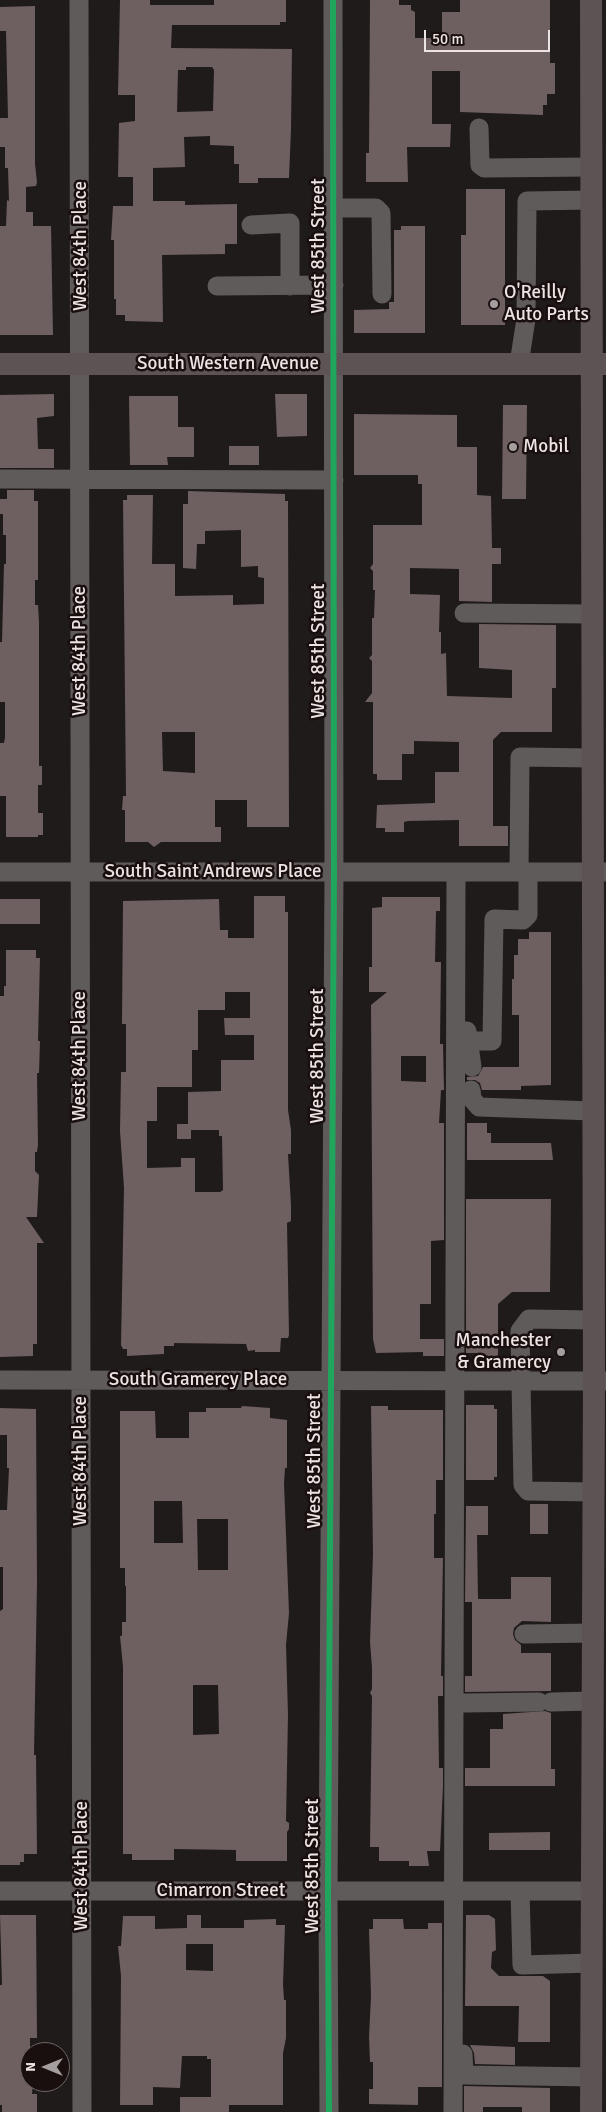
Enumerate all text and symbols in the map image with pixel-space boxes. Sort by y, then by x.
scale bar [426,20,552,52]
text: 50 m [432,30,463,48]
street label: West 85th Street [308,178,330,314]
street label: West 84th Place [70,181,92,311]
place label: O'Reilly Auto Parts [504,282,589,326]
marker: O'Reilly Auto Parts [488,298,500,310]
street label: South Western Avenue [137,353,319,375]
place label: Mobil [523,436,569,458]
marker: Mobil [507,441,519,453]
street label: West 85th Street [308,583,330,719]
street label: West 84th Place [69,586,91,716]
street label: South Saint Andrews Place [104,861,322,883]
street label: West 85th Street [307,988,329,1124]
street label: West 84th Place [69,991,91,1121]
place label: Manchester & Gramercy [456,1330,551,1374]
marker: Manchester & Gramercy [555,1346,567,1358]
street label: South Gramercy Place [109,1369,287,1391]
street label: West 85th Street [304,1393,326,1529]
street label: West 84th Place [70,1396,92,1526]
street label: West 85th Street [302,1798,324,1934]
street label: West 84th Place [71,1801,93,1931]
street label: Cimarron Street [157,1880,285,1902]
north arrow [20,2042,70,2092]
text: N [22,2062,39,2072]

